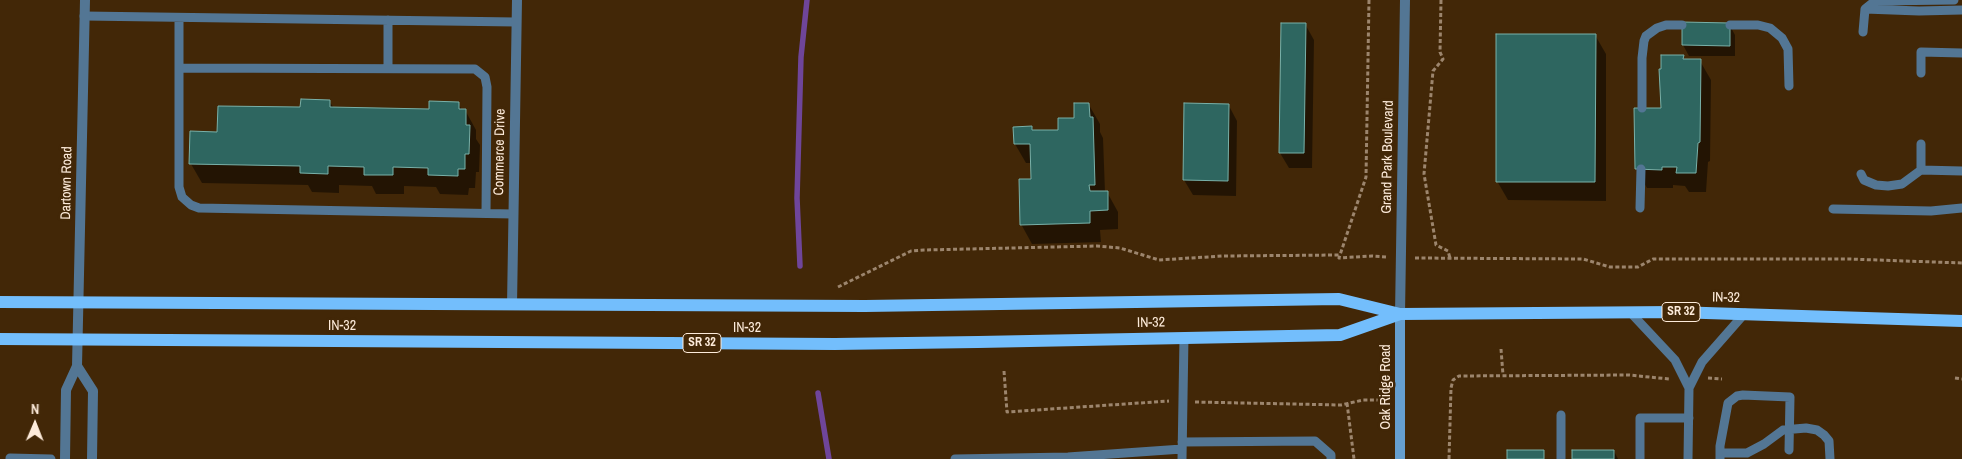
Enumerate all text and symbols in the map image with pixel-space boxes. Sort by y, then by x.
street label: Grand Park Boulevard [1379,100,1397,214]
street label: Commerce Drive [491,108,509,196]
street label: Dartown Road [58,146,76,220]
street label: IN-32 [1712,289,1740,307]
road number: SR 32 [1662,302,1700,322]
street label: IN-32 [1137,314,1165,332]
street label: IN-32 [328,318,356,334]
street label: IN-32 [733,320,761,336]
road number: SR 32 [683,333,721,352]
street label: Oak Ridge Road [1378,344,1394,430]
north arrow [10,399,60,449]
text: N [31,400,40,418]

